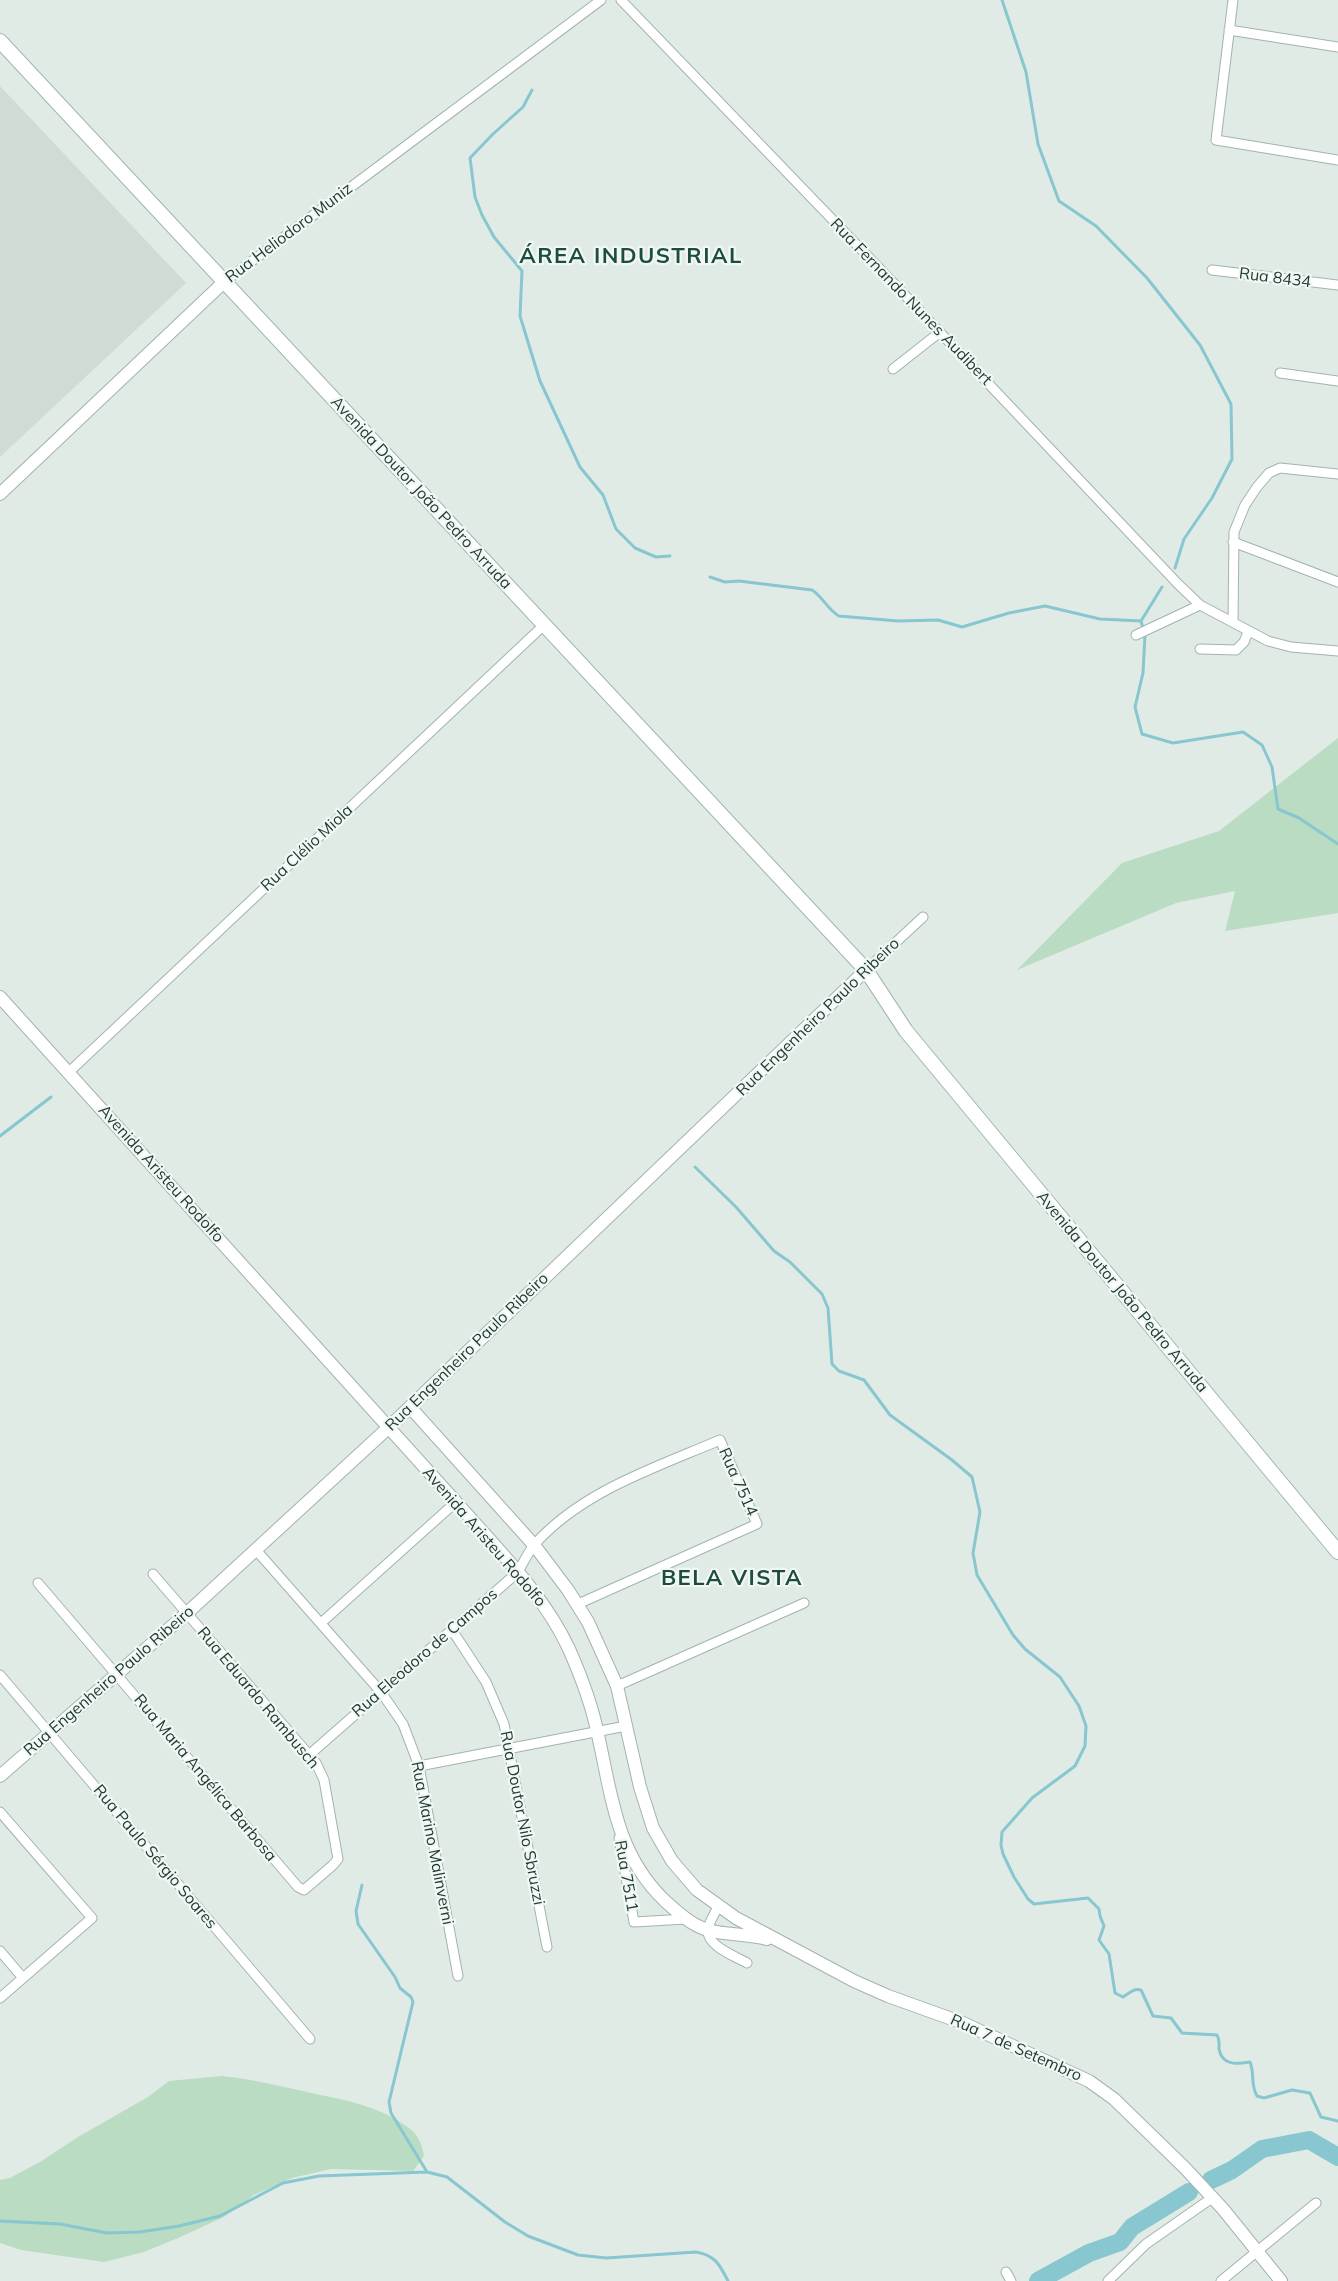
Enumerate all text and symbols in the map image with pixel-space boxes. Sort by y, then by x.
street label: Rua Heliodoro Muniz [222,179,356,287]
street label: Rua Fernando Nunes Audibert [826,215,996,389]
district label: ÁREA INDUSTRIAL [519,243,743,269]
street label: Rua 8434 [1238,264,1312,292]
street label: Avenida Doutor João Pedro Arruda [327,393,515,593]
street label: Rua Clélio Miola [257,801,357,895]
street label: Rua Engenheiro Paulo Ribeiro [732,934,904,1100]
street label: Avenida Aristeu Rodolfo [94,1101,228,1247]
street label: Avenida Doutor João Pedro Arruda [1032,1188,1212,1396]
street label: Rua Engenheiro Paulo Ribeiro [381,1269,553,1435]
street label: Rua 7514 [714,1445,762,1519]
street label: Avenida Aristeu Rodolfo [418,1463,550,1611]
district label: BELA VISTA [661,1565,803,1591]
street label: Rua Eleodoro de Campos [348,1585,502,1721]
street label: Rua Engenheiro Paulo Ribeiro [20,1602,198,1760]
street label: Rua Eduardo Rambusch [193,1623,323,1773]
street label: Rua Maria Angélica Barbosa [129,1691,281,1865]
street label: Rua Doutor Nilo Sbruzzi [496,1729,548,1907]
street label: Rua Marino Malinverni [407,1760,457,1926]
street label: Rua Paulo Sérgio Soares [89,1781,221,1933]
street label: Rua 7511 [610,1839,642,1913]
street label: Rua 7 de Setembro [947,2010,1085,2086]

